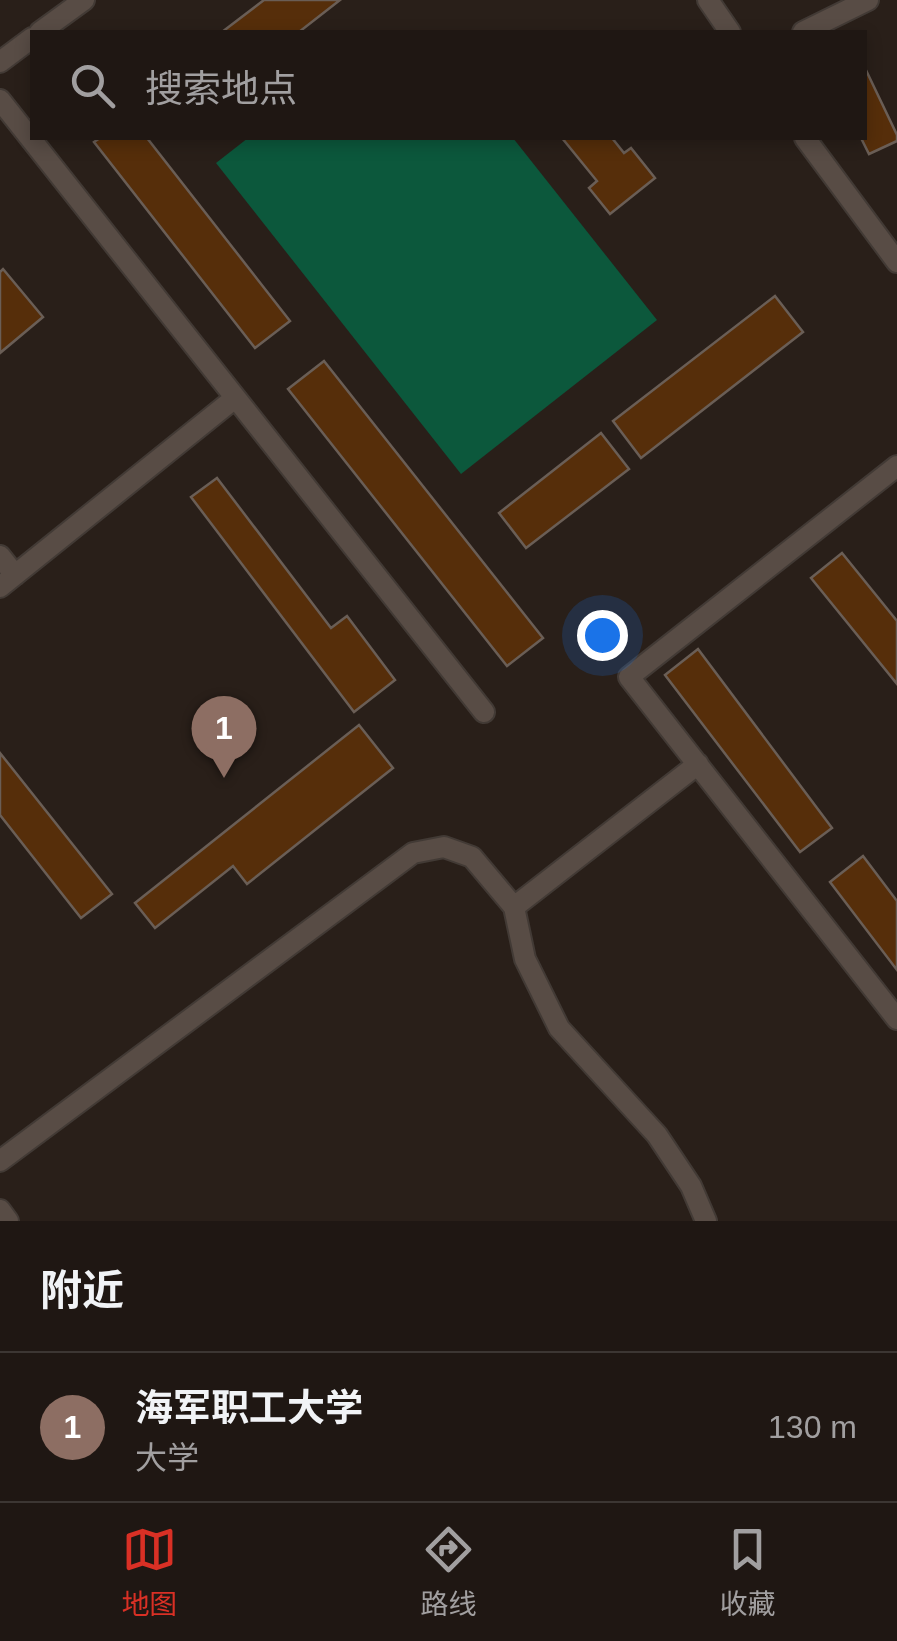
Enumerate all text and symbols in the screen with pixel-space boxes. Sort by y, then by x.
search box [30,30,867,140]
icon: search [65,58,120,113]
text: 搜索地点 [145,68,297,110]
your location [577,610,628,661]
pin: 1 [192,696,256,778]
text: 附近 [40,1267,124,1314]
text: 海军职工大学 [135,1387,363,1429]
text: 1 [64,1409,81,1445]
text: 130 m [768,1409,857,1445]
text: 大学 [135,1440,199,1476]
tab: 地图 [121,1522,178,1622]
tab: 路线 [420,1522,477,1622]
tab: 收藏 [719,1522,776,1622]

